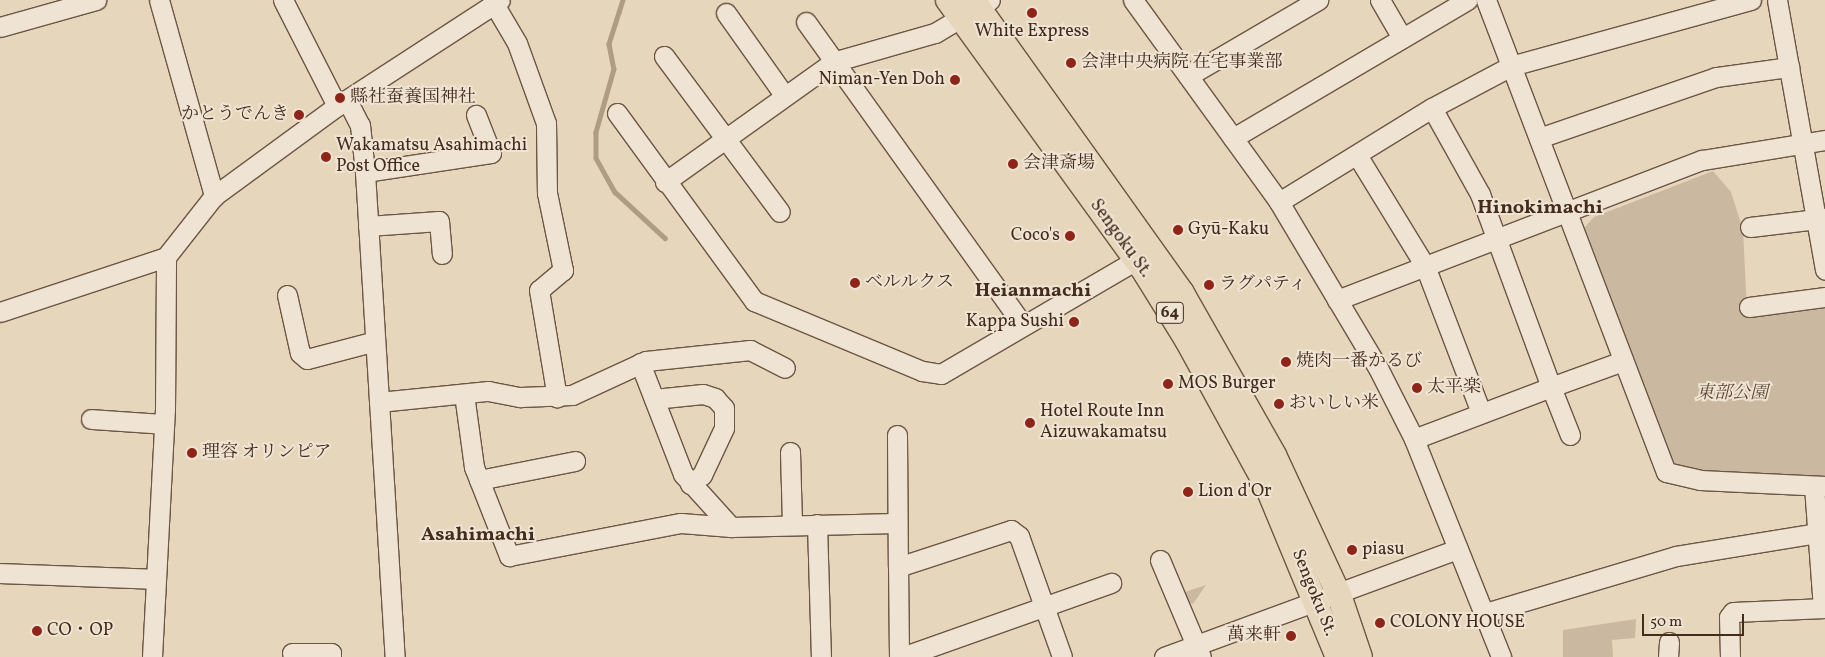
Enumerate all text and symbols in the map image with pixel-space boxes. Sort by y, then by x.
marker: White Express [1026,7,1038,19]
place label: White Express [975,21,1089,43]
place label: 会津中央病院 在宅事業部 [1081,52,1283,74]
marker: 会津中央病院 在宅事業部 [1065,57,1077,69]
place label: Niman-Yen Doh [819,69,945,91]
marker: Niman-Yen Doh [949,74,961,86]
place label: 縣社蚕養国神社 [350,87,476,109]
marker: 縣社蚕養国神社 [334,92,346,104]
place label: かとうでんき [181,104,289,126]
marker: かとうでんき [293,109,305,121]
place label: Wakamatsu Asahimachi Post Office [336,136,527,178]
marker: Wakamatsu Asahimachi Post Office [320,151,332,163]
place label: 会津斎場 [1023,153,1095,175]
marker: 会津斎場 [1007,158,1019,170]
street label: Sengoku St. [1084,195,1156,283]
district label: Hinokimachi [1477,196,1603,220]
place label: Gyū-Kaku [1188,219,1269,241]
marker: Gyū-Kaku [1172,224,1184,236]
place label: Coco's [1011,225,1060,247]
marker: Coco's [1064,230,1076,242]
place label: ベルルクス [865,272,955,294]
place label: ラグパティ [1219,274,1309,296]
marker: ベルルクス [849,277,861,289]
district label: Heianmachi [975,279,1091,303]
marker: ラグパティ [1203,279,1215,291]
road number: 64 [1155,300,1185,326]
place label: Kappa Sushi [966,311,1064,333]
marker: Kappa Sushi [1068,316,1080,328]
place label: 焼肉一番かるび [1296,351,1422,373]
marker: 焼肉一番かるび [1280,356,1292,368]
place label: MOS Burger [1178,373,1276,395]
place label: 太平楽 [1427,377,1481,399]
marker: MOS Burger [1162,378,1174,390]
marker: 太平楽 [1411,382,1423,394]
park label: 東部公園 [1696,383,1768,405]
place label: おいしい米 [1289,393,1379,415]
marker: おいしい米 [1273,398,1285,410]
place label: Hotel Route Inn Aizuwakamatsu [1040,402,1167,444]
marker: Hotel Route Inn Aizuwakamatsu [1024,417,1036,429]
place label: 理容 オリンピア [202,442,332,464]
marker: 理容 オリンピア [186,447,198,459]
place label: Lion d'Or [1198,481,1272,503]
marker: Lion d'Or [1182,486,1194,498]
district label: Asahimachi [421,523,535,547]
place label: piasu [1362,539,1405,561]
marker: piasu [1346,544,1358,556]
street label: Sengoku St. [1286,546,1340,640]
scale bar [1645,604,1748,636]
place label: COLONY HOUSE [1390,612,1526,634]
text: 50 m [1650,612,1682,633]
marker: COLONY HOUSE [1374,617,1386,629]
place label: CO・OP [47,620,113,642]
marker: CO・OP [31,625,43,637]
place label: 萬来軒 [1227,625,1281,647]
marker: 萬来軒 [1285,630,1297,642]

